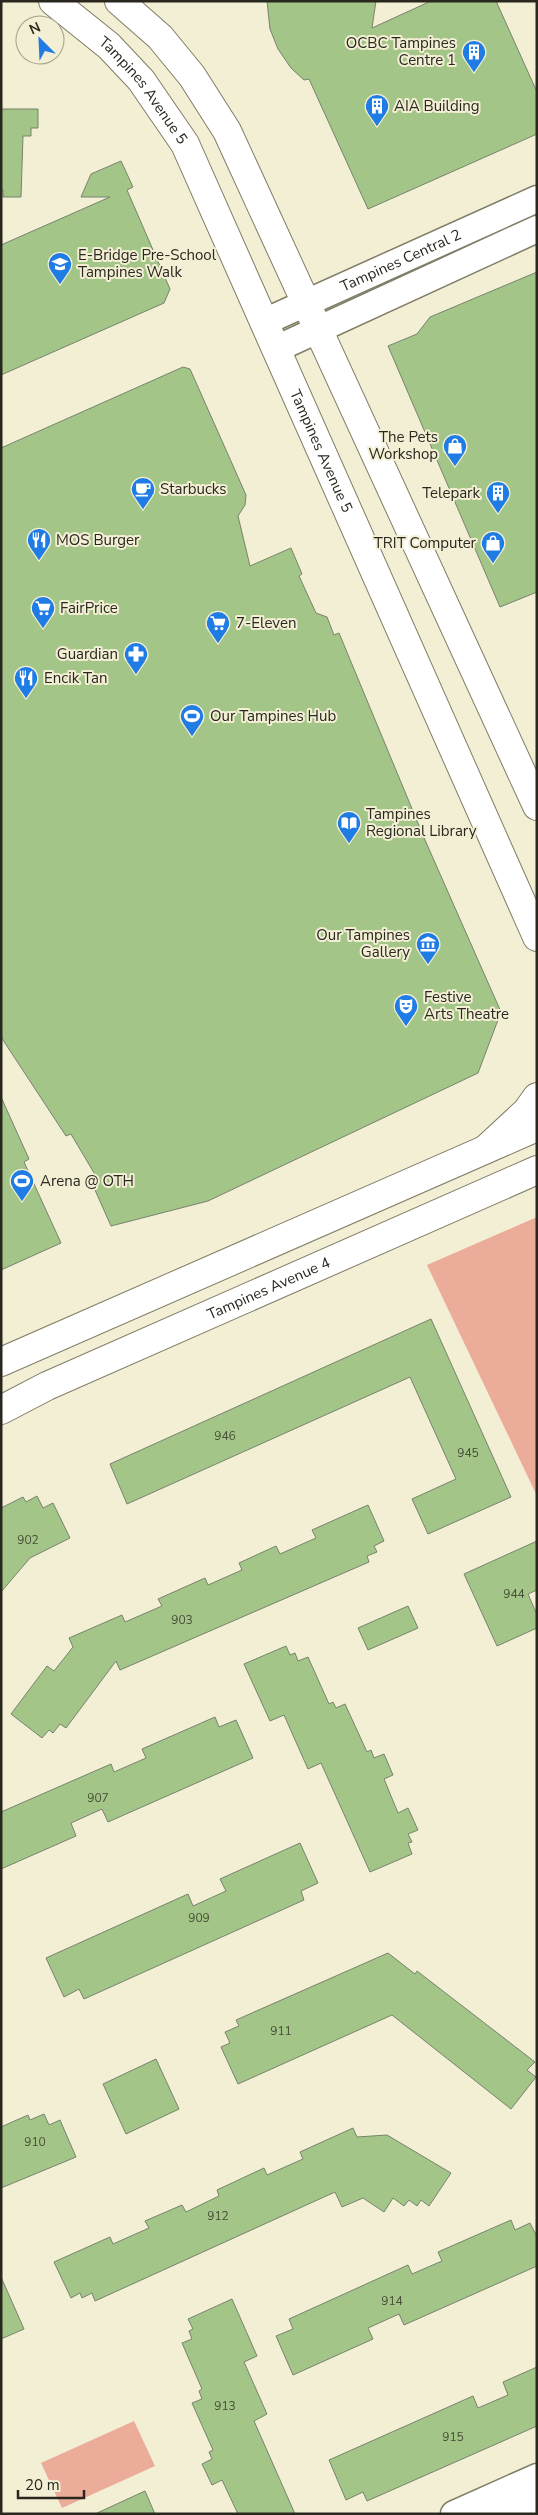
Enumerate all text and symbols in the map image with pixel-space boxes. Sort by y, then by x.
north arrow [15,15,65,65]
text: N [26,18,44,39]
street label: Tampines Avenue 5 [95,32,192,148]
place label: OCBC Tampines Centre 1 [346,33,456,70]
building icon: OCBC Tampines Centre 1 [461,39,487,73]
building icon: AIA Building [364,93,390,127]
place label: AIA Building [394,96,480,116]
street label: Tampines Central 2 [337,224,464,296]
place label: E-Bridge Pre-School Tampines Walk [78,245,217,282]
school or university icon: E-Bridge Pre-School Tampines Walk [47,251,73,285]
street label: Tampines Avenue 5 [285,386,357,516]
place label: The Pets Workshop [368,427,438,464]
shop icon: The Pets Workshop [442,433,468,467]
cafe icon: Starbucks [130,476,156,510]
place label: Starbucks [160,479,226,499]
building icon: Telepark [485,480,511,514]
place label: Telepark [422,483,480,503]
restaurant icon: MOS Burger [26,527,52,561]
place label: MOS Burger [56,530,140,550]
shop icon: TRIT Computer [480,530,506,564]
place label: TRIT Computer [374,533,477,553]
supermarket icon: FairPrice [30,595,56,629]
place label: FairPrice [60,598,118,618]
supermarket icon: 7-Eleven [205,610,231,644]
place label: 7-Eleven [236,613,296,633]
pharmacy icon: Guardian [123,641,149,675]
place label: Guardian [57,644,118,664]
restaurant icon: Encik Tan [13,665,39,699]
place label: Encik Tan [44,668,107,688]
sports icon: Our Tampines Hub [179,703,205,737]
place label: Our Tampines Hub [210,706,336,726]
place label: Tampines Regional Library [366,804,477,841]
library icon: Tampines Regional Library [336,810,362,844]
place label: Our Tampines Gallery [316,925,410,962]
museum icon: Our Tampines Gallery [415,931,441,965]
place label: Festive Arts Theatre [424,987,509,1024]
theatre icon: Festive Arts Theatre [393,993,419,1027]
sports icon: Arena @ OTH [9,1168,35,1202]
place label: Arena @ OTH [40,1171,134,1191]
street label: Tampines Avenue 4 [204,1252,333,1324]
house number: 946 [214,1428,236,1444]
house number: 945 [457,1445,479,1461]
house number: 902 [17,1532,39,1548]
house number: 944 [503,1586,525,1602]
house number: 903 [171,1612,193,1628]
house number: 907 [87,1790,109,1806]
house number: 909 [188,1910,210,1926]
house number: 911 [270,2023,292,2039]
house number: 910 [24,2134,46,2150]
house number: 912 [207,2208,229,2224]
house number: 914 [381,2293,403,2309]
house number: 913 [214,2398,236,2414]
house number: 915 [442,2429,464,2445]
scale bar [18,2468,84,2500]
text: 20 m [25,2475,60,2495]

